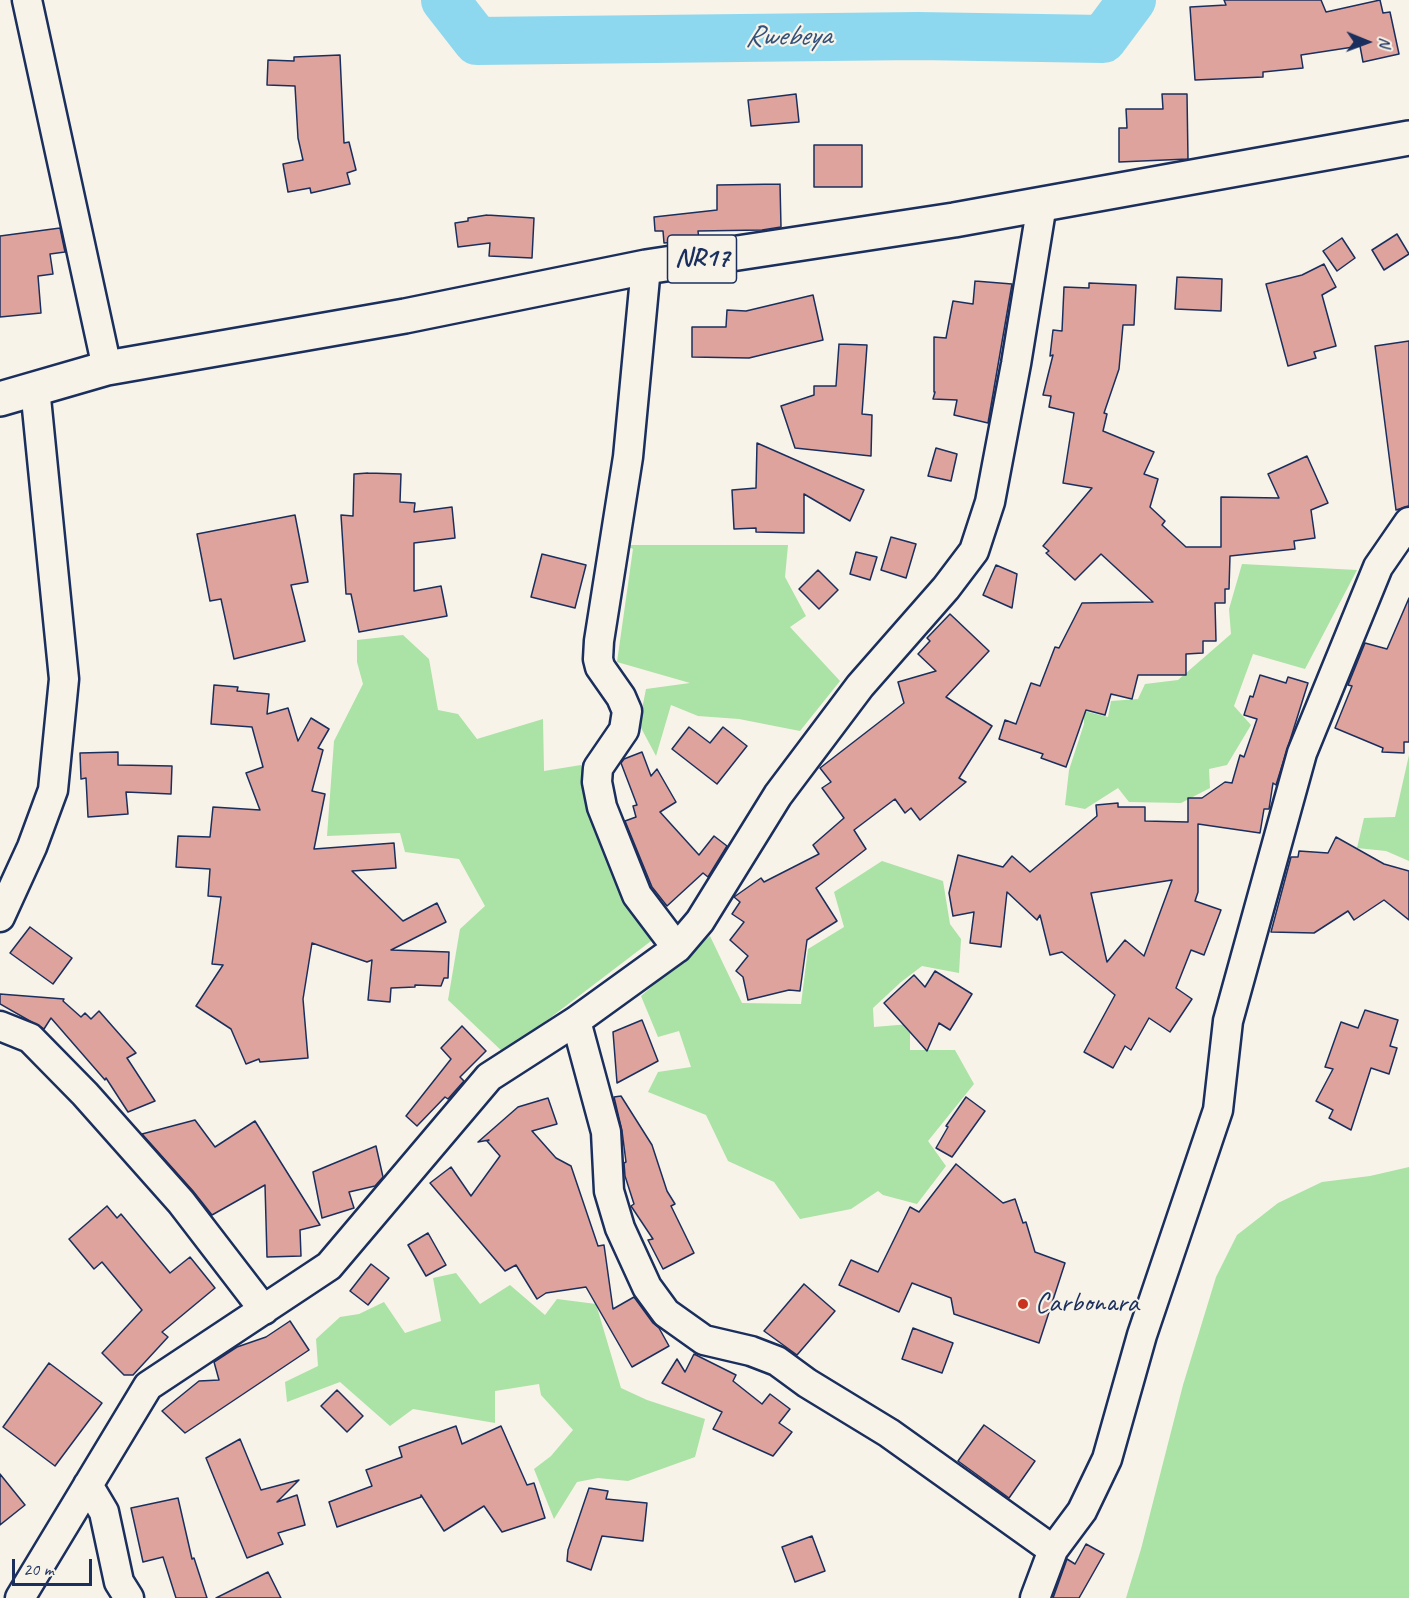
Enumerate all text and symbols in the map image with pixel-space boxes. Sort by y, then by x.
north arrow [1337,12,1397,72]
water label: Rwebeya [744,18,832,56]
text: N [1375,37,1395,47]
road number: NR17 [668,235,736,283]
place label: Carbonara [1035,1287,1139,1321]
marker: Carbonara [1016,1297,1030,1311]
scale bar [15,1547,94,1585]
text: 20 m [23,1558,54,1580]

